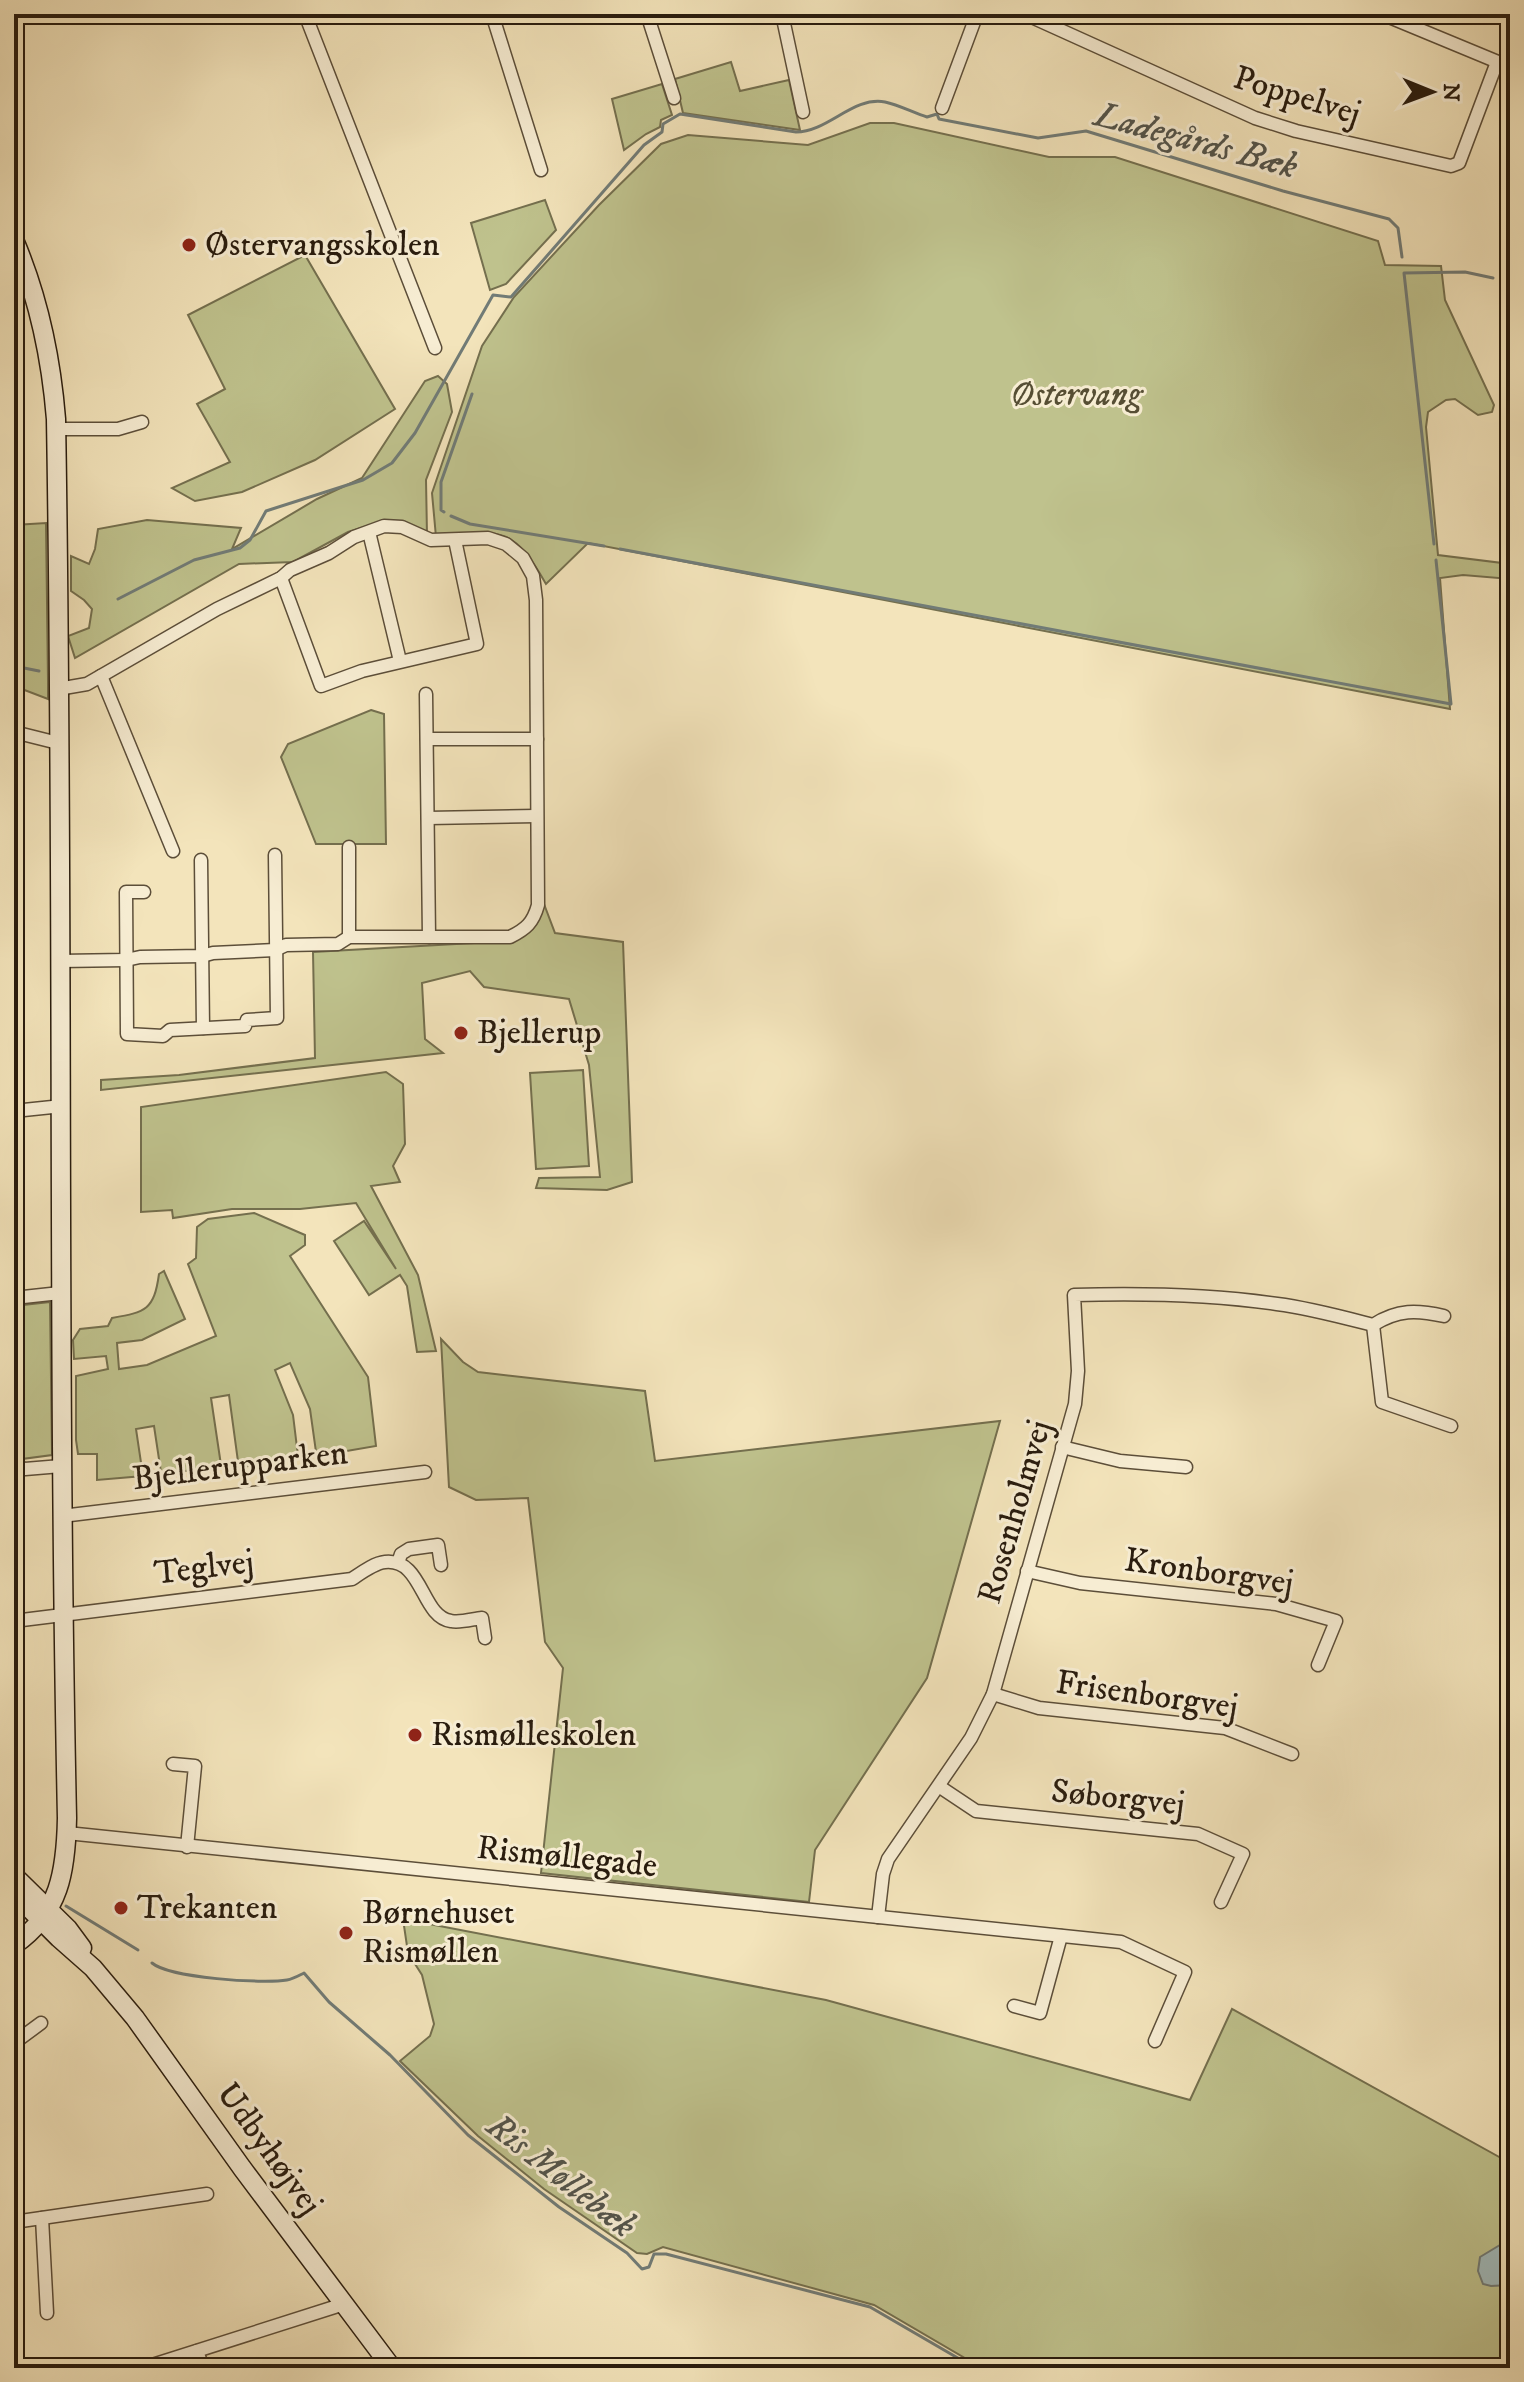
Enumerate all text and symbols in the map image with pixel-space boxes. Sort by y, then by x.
north arrow [1392,52,1472,132]
street label: Poppelvej [1228,57,1366,135]
text: N [1437,83,1464,102]
water label: Ladegårds Bæk [1088,92,1302,190]
place label: Østervangsskolen [205,224,440,266]
marker: Østervangsskolen [180,236,198,254]
park label: Østervang [1010,374,1145,416]
place label: Bjellerup [477,1012,601,1054]
marker: Bjellerup [452,1024,470,1042]
street label: Rosenholmvej [969,1415,1061,1609]
street label: Bjellerupparken [130,1432,350,1500]
street label: Kronborgvej [1122,1539,1296,1605]
street label: Teglvej [152,1541,256,1595]
street label: Frisenborgvej [1053,1661,1241,1729]
place label: Rismølleskolen [431,1714,636,1756]
marker: Rismølleskolen [406,1726,424,1744]
street label: Søborgvej [1049,1770,1187,1826]
street label: Rismøllegade [475,1827,659,1887]
place label: Trekanten [137,1887,278,1929]
place label: Børnehuset Rismøllen [362,1892,515,1973]
marker: Trekanten [112,1899,130,1917]
marker: Børnehuset Rismøllen [337,1924,355,1942]
street label: Udbyhøjvej [207,2074,331,2224]
water label: Ris Møllebæk [476,2103,645,2248]

